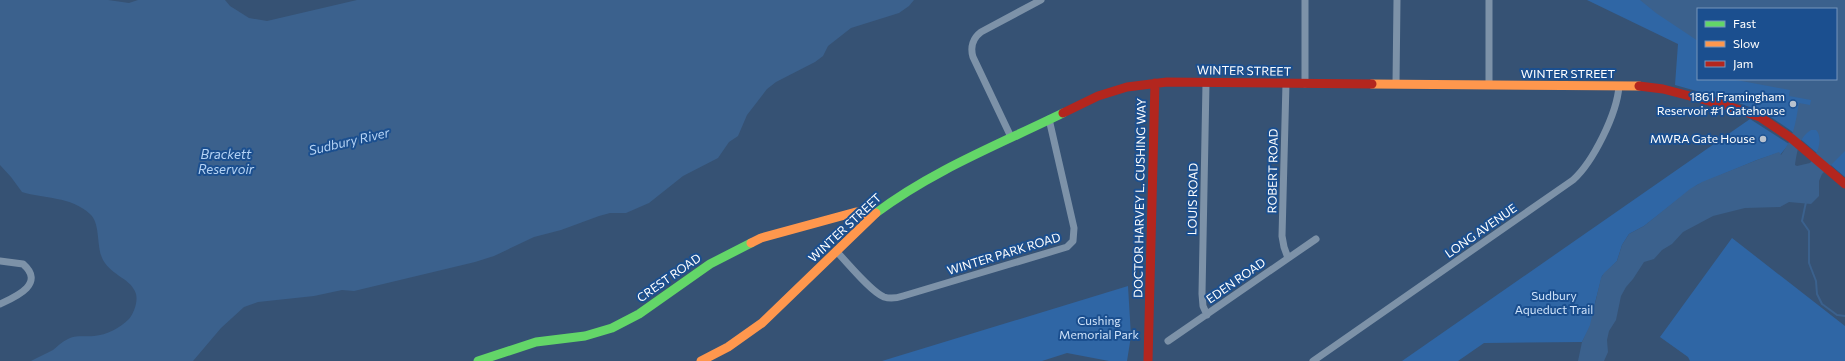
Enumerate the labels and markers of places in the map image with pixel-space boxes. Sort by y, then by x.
place label: 1861 Framingham Reservoir #1 Gatehouse [1657,89,1785,117]
marker: 1861 Framingham Reservoir #1 Gatehouse [1788,99,1798,109]
place label: MWRA Gate House [1650,131,1755,145]
marker: MWRA Gate House [1758,134,1768,144]

